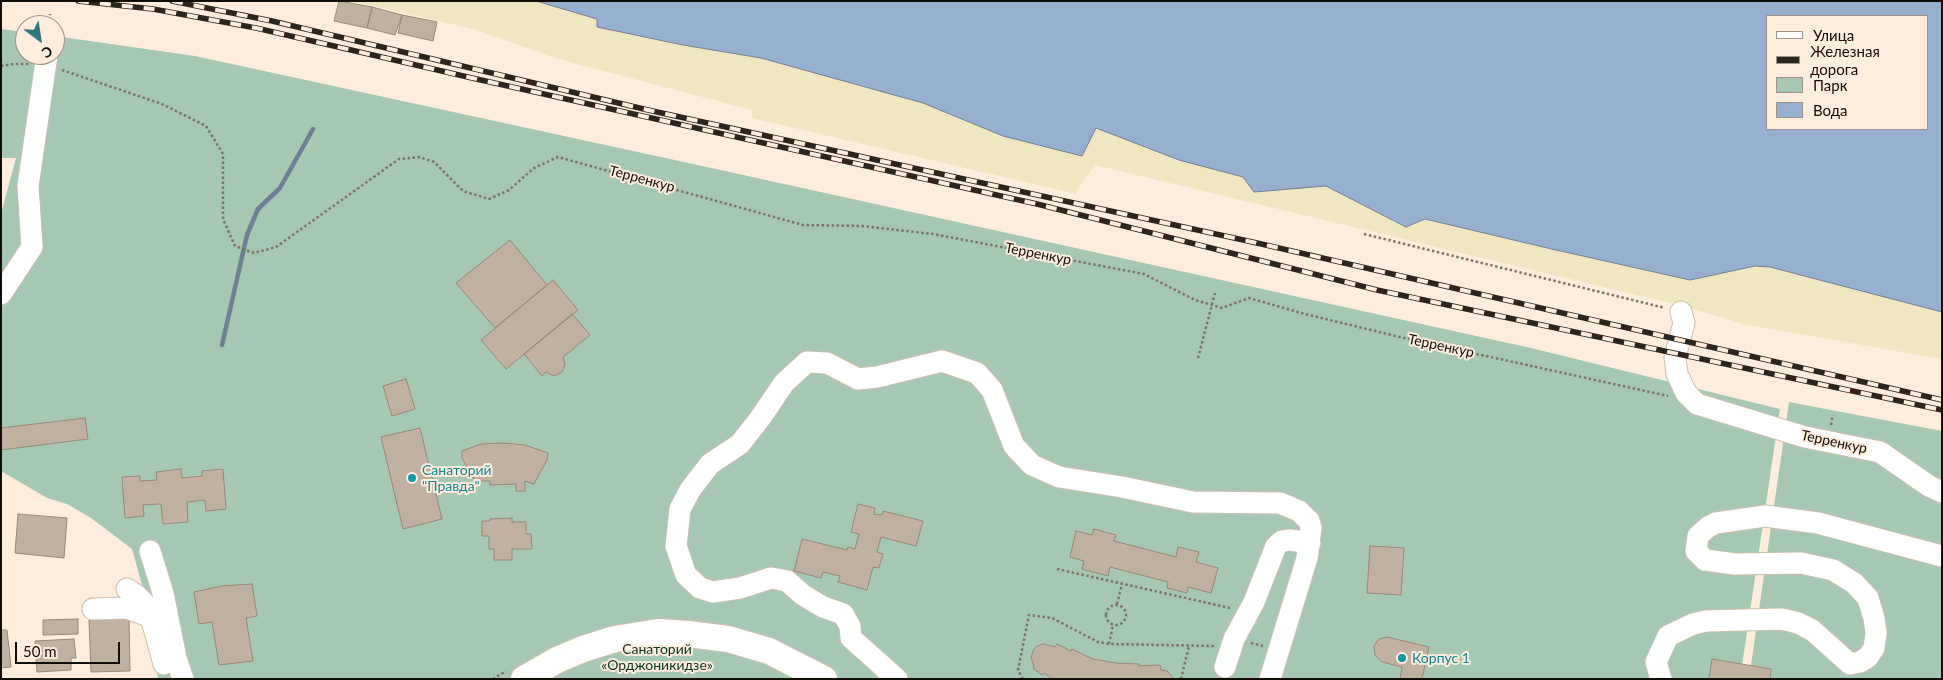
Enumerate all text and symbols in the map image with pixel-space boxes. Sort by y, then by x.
north arrow [15,15,65,65]
legend [1766,15,1928,130]
text: Улица [1813,26,1854,44]
text: Железная дорога [1810,42,1880,78]
text: С [39,43,56,62]
text: Парк [1813,76,1847,94]
text: Вода [1813,101,1848,119]
street label: Терренкур [607,162,677,196]
street label: Терренкур [1003,239,1073,269]
street label: Терренкур [1406,331,1476,361]
street label: Терренкур [1799,427,1869,457]
place label: Санаторий "Правда" [422,462,492,494]
marker: Санаторий "Правда" [406,472,418,484]
scale bar [18,632,122,664]
park label: Санаторий «Орджоникидзе» [601,641,713,674]
text: 50 m [23,642,57,660]
place label: Корпус 1 [1412,650,1470,666]
marker: Корпус 1 [1396,652,1408,664]

